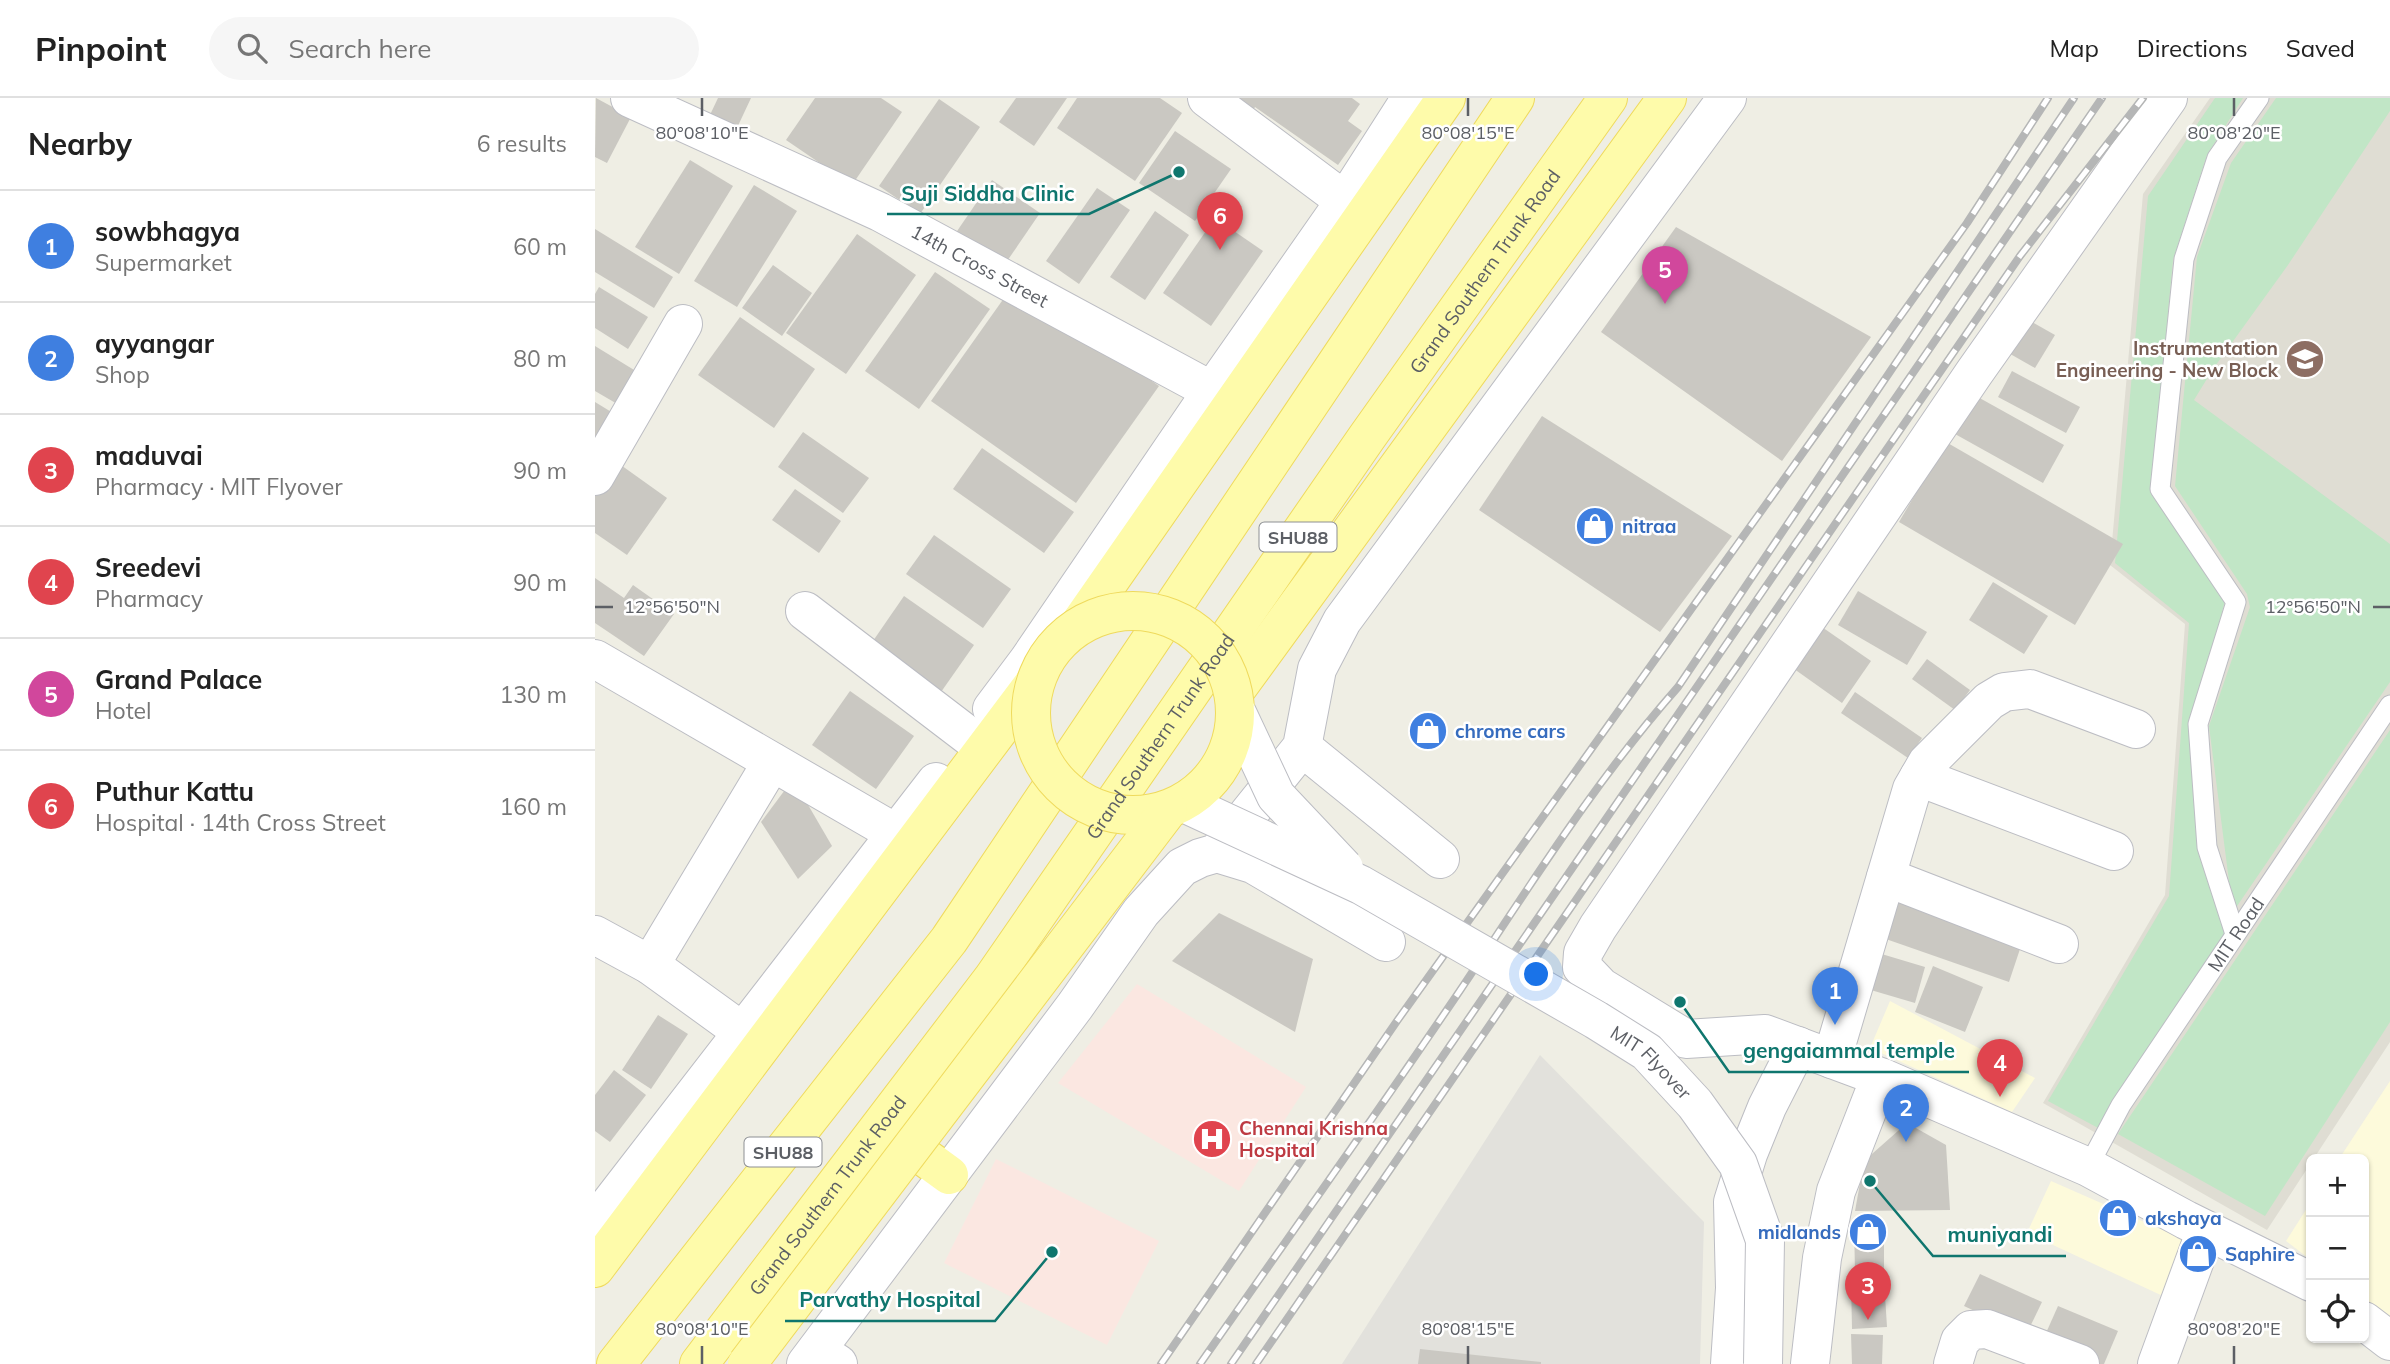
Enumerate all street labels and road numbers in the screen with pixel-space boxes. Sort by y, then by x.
street label: Grand Southern Trunk Road [1404,165,1565,378]
street label: 14th Cross Street [907,219,1053,313]
road number: SHU88 [1259,522,1337,552]
street label: Grand Southern Trunk Road [1081,629,1240,844]
street label: MIT Road [2202,893,2269,976]
street label: MIT Flyover [1606,1020,1697,1104]
street label: Grand Southern Trunk Road [744,1091,911,1300]
road number: SHU88 [745,1138,822,1167]

